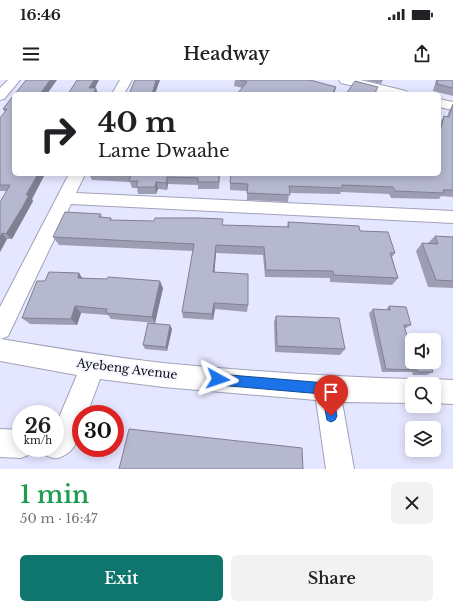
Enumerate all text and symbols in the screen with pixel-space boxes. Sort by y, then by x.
text: 16:46 [20,5,61,24]
icon: menu [20,43,42,65]
text: Headway [183,43,270,65]
icon: share [411,43,433,65]
text: 40 m [98,105,176,140]
icon: right [32,108,84,160]
text: Lame Dwaahe [98,140,230,162]
map controls [405,333,441,457]
button: sound [405,333,441,369]
street label: Ayebeng Avenue [75,355,178,382]
position arrow [197,358,239,400]
pin [314,375,348,416]
button: search [405,377,441,413]
icon: arrive [320,381,342,403]
speed limit sign: 30 [72,405,124,457]
text: 26 [25,414,51,438]
button: layers [405,421,441,457]
text: km/h [24,434,52,447]
text: 1 min [20,480,89,509]
button: close [391,482,433,524]
text: 50 m · 16:47 [20,510,98,527]
button: Exit [20,555,223,601]
button: Share [231,555,433,601]

